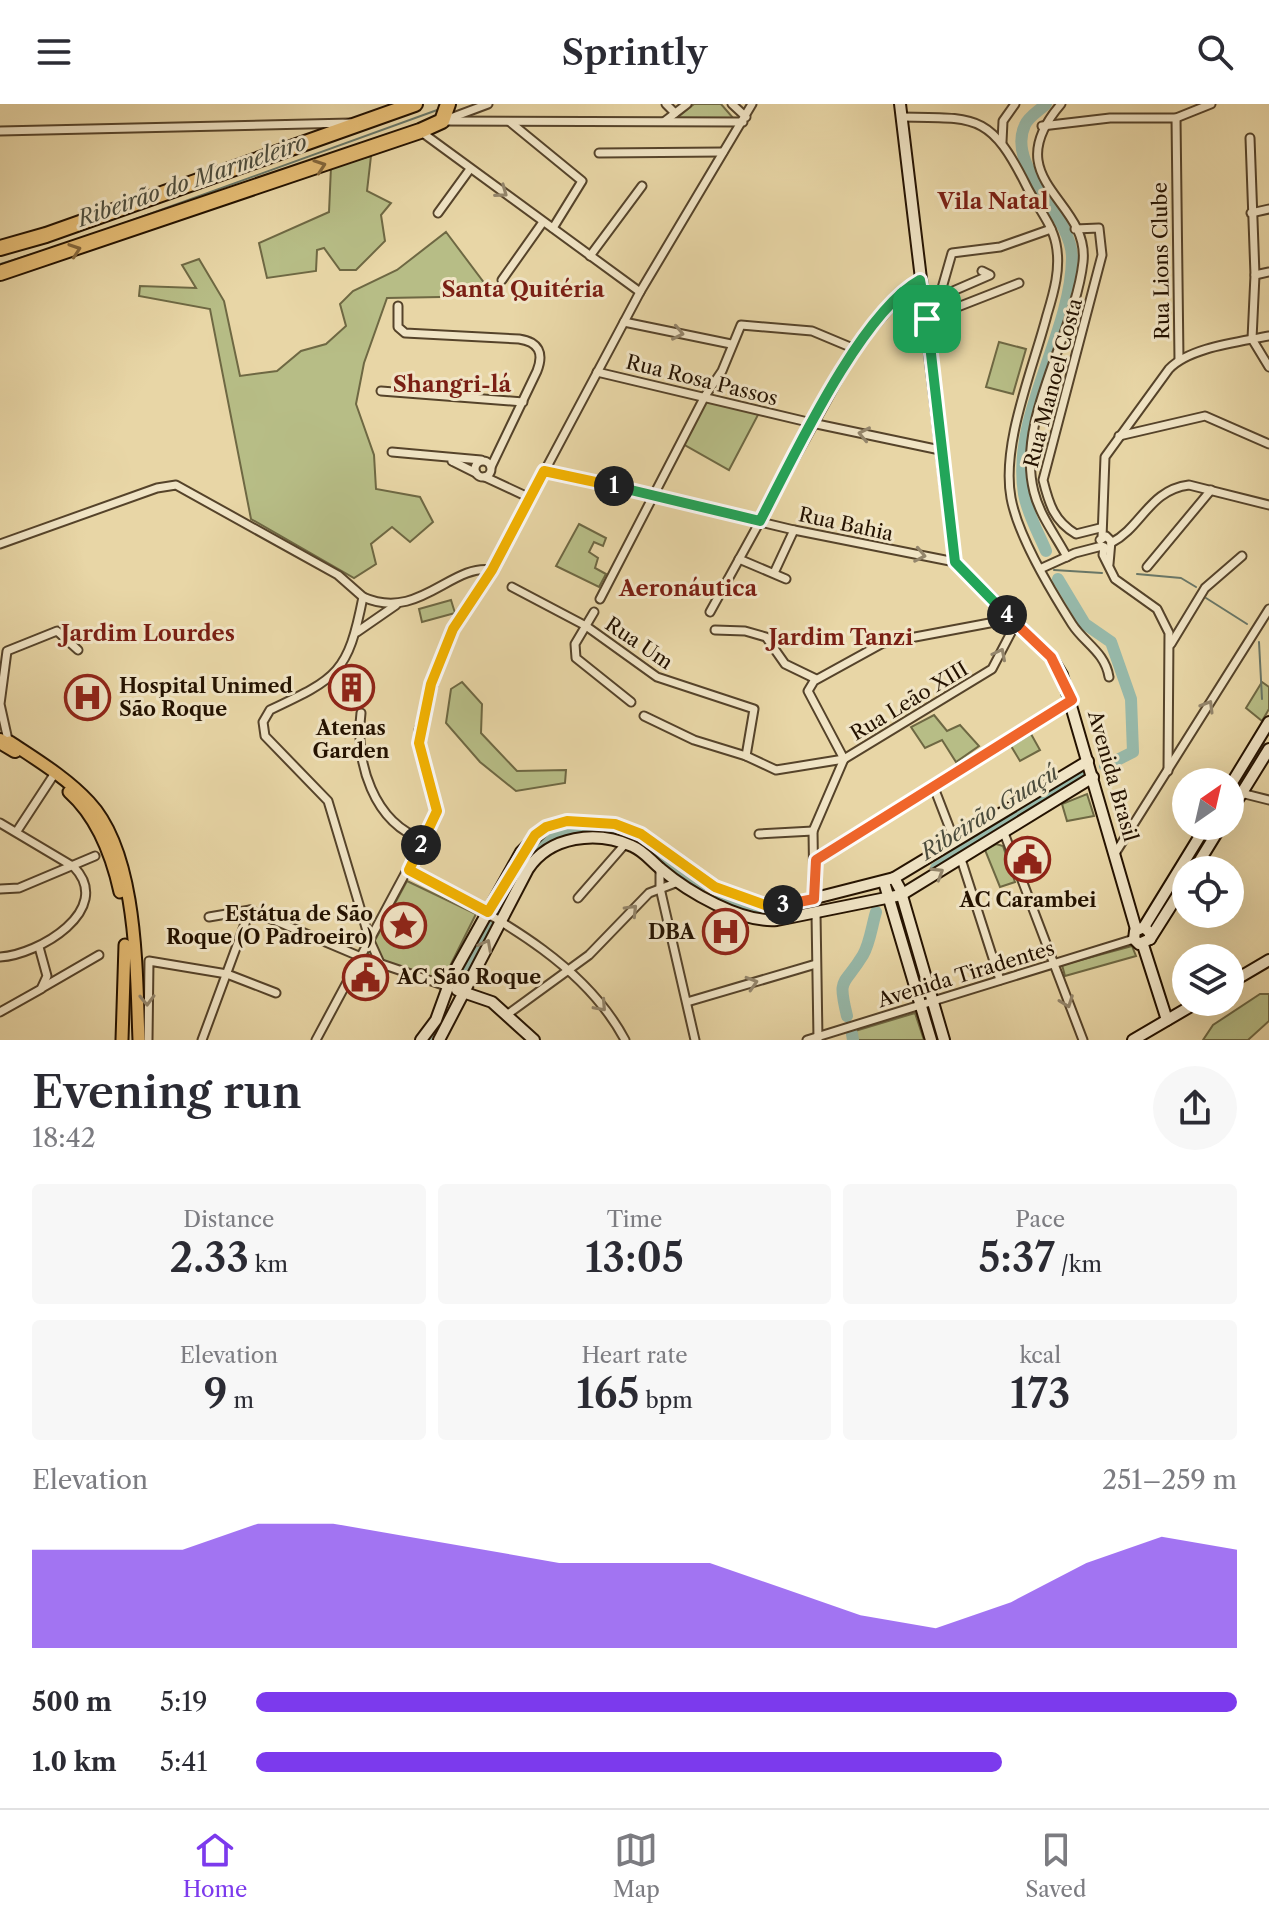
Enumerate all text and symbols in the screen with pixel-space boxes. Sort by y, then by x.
icon: menu [32,30,76,74]
text: Sprintly [562,30,707,74]
icon: search [1193,30,1237,74]
water label: Ribeirão do Marmeleiro [72,129,310,233]
one-way arrow [313,159,327,175]
one-way arrow [493,182,507,197]
street label: Rua Lions Clube [1148,182,1174,340]
district label: Vila Natal [936,188,1049,215]
one-way arrow [67,244,81,260]
district label: Santa Quitéria [441,276,605,303]
pin [893,285,961,353]
street label: Rua Manoel Costa [1019,295,1087,470]
icon: arrive [905,297,949,341]
one-way arrow [670,324,684,341]
street label: Rua Rosa Passos [624,350,780,410]
district label: Shangri-lá [393,371,512,398]
one-way arrow [858,426,871,443]
pin: 1 [594,466,634,506]
text: 1 [609,472,619,499]
street label: Rua Bahia [796,502,896,546]
one-way arrow [913,546,927,563]
district label: Aeronáutica [618,575,757,602]
pin: 4 [987,595,1027,635]
text: 4 [1000,601,1014,628]
street label: Rua Um [601,612,678,674]
district label: Jardim Lourdes [57,620,235,647]
district label: Jardim Tanzi [765,624,913,651]
one-way arrow [991,648,1006,662]
street label: Rua Leão XIII [846,656,972,746]
building icon: Atenas Garden [327,664,375,712]
hospital icon: Hospital Unimed São Roque [64,673,112,721]
place label: Hospital Unimed São Roque [119,674,293,721]
one-way arrow [1198,700,1214,715]
street label: Avenida Brasil [1083,707,1143,844]
place label: Atenas Garden [312,716,390,763]
water label: Ribeirão Guaçú [914,759,1064,867]
north arrow [1172,768,1244,840]
map controls [1172,768,1244,1016]
pin: 2 [401,825,441,865]
text: 2 [415,831,428,858]
public building icon: AC Carambei [1004,836,1052,884]
button: locate [1172,856,1244,928]
one-way arrow [929,868,944,883]
pin: 3 [763,885,803,925]
place label: AC Carambei [959,888,1096,912]
text: 3 [777,891,789,918]
place icon: Estátua de São Roque (O Padroeiro) [380,901,428,949]
place label: Estátua de São Roque (O Padroeiro) [166,902,373,949]
one-way arrow [623,905,638,919]
hospital icon: DBA [702,908,750,956]
place label: DBA [648,920,696,944]
street label: Avenida Tiradentes [874,936,1057,1013]
one-way arrow [477,939,492,954]
button: layers [1172,944,1244,1016]
public building icon: AC São Roque [342,953,390,1001]
place label: AC São Roque [396,965,541,989]
one-way arrow [744,976,758,992]
one-way arrow [138,994,156,1007]
one-way arrow [1057,994,1073,1008]
one-way arrow [591,997,606,1012]
text: Evening run [32,1065,302,1119]
button: share [1153,1066,1237,1150]
text: 18:42 [32,1122,96,1154]
text: Distance [183,1206,274,1233]
text: Time [607,1206,662,1233]
text: Pace [1015,1206,1065,1233]
text: 2.33 [170,1233,249,1282]
text: 13:05 [585,1233,684,1282]
text: 5:37 [978,1233,1055,1282]
text: km [249,1251,288,1278]
text: /km [1055,1251,1102,1278]
text: Elevation [180,1342,278,1369]
text: Heart rate [581,1342,688,1369]
text: kcal [1019,1342,1061,1369]
text: 9 [204,1369,228,1418]
text: 165 [576,1369,640,1418]
text: 173 [1010,1369,1070,1418]
text: m [228,1387,254,1414]
text: bpm [640,1387,693,1414]
text: Elevation [32,1464,148,1496]
text: 251–259 m [1102,1464,1237,1496]
text: 500 m [32,1686,112,1718]
text: 5:19 [160,1686,208,1718]
text: 1.0 km [32,1746,117,1778]
text: 5:41 [160,1746,207,1778]
tab: Home [183,1828,247,1903]
tab: Map [613,1828,660,1903]
tab: Saved [1025,1828,1086,1903]

